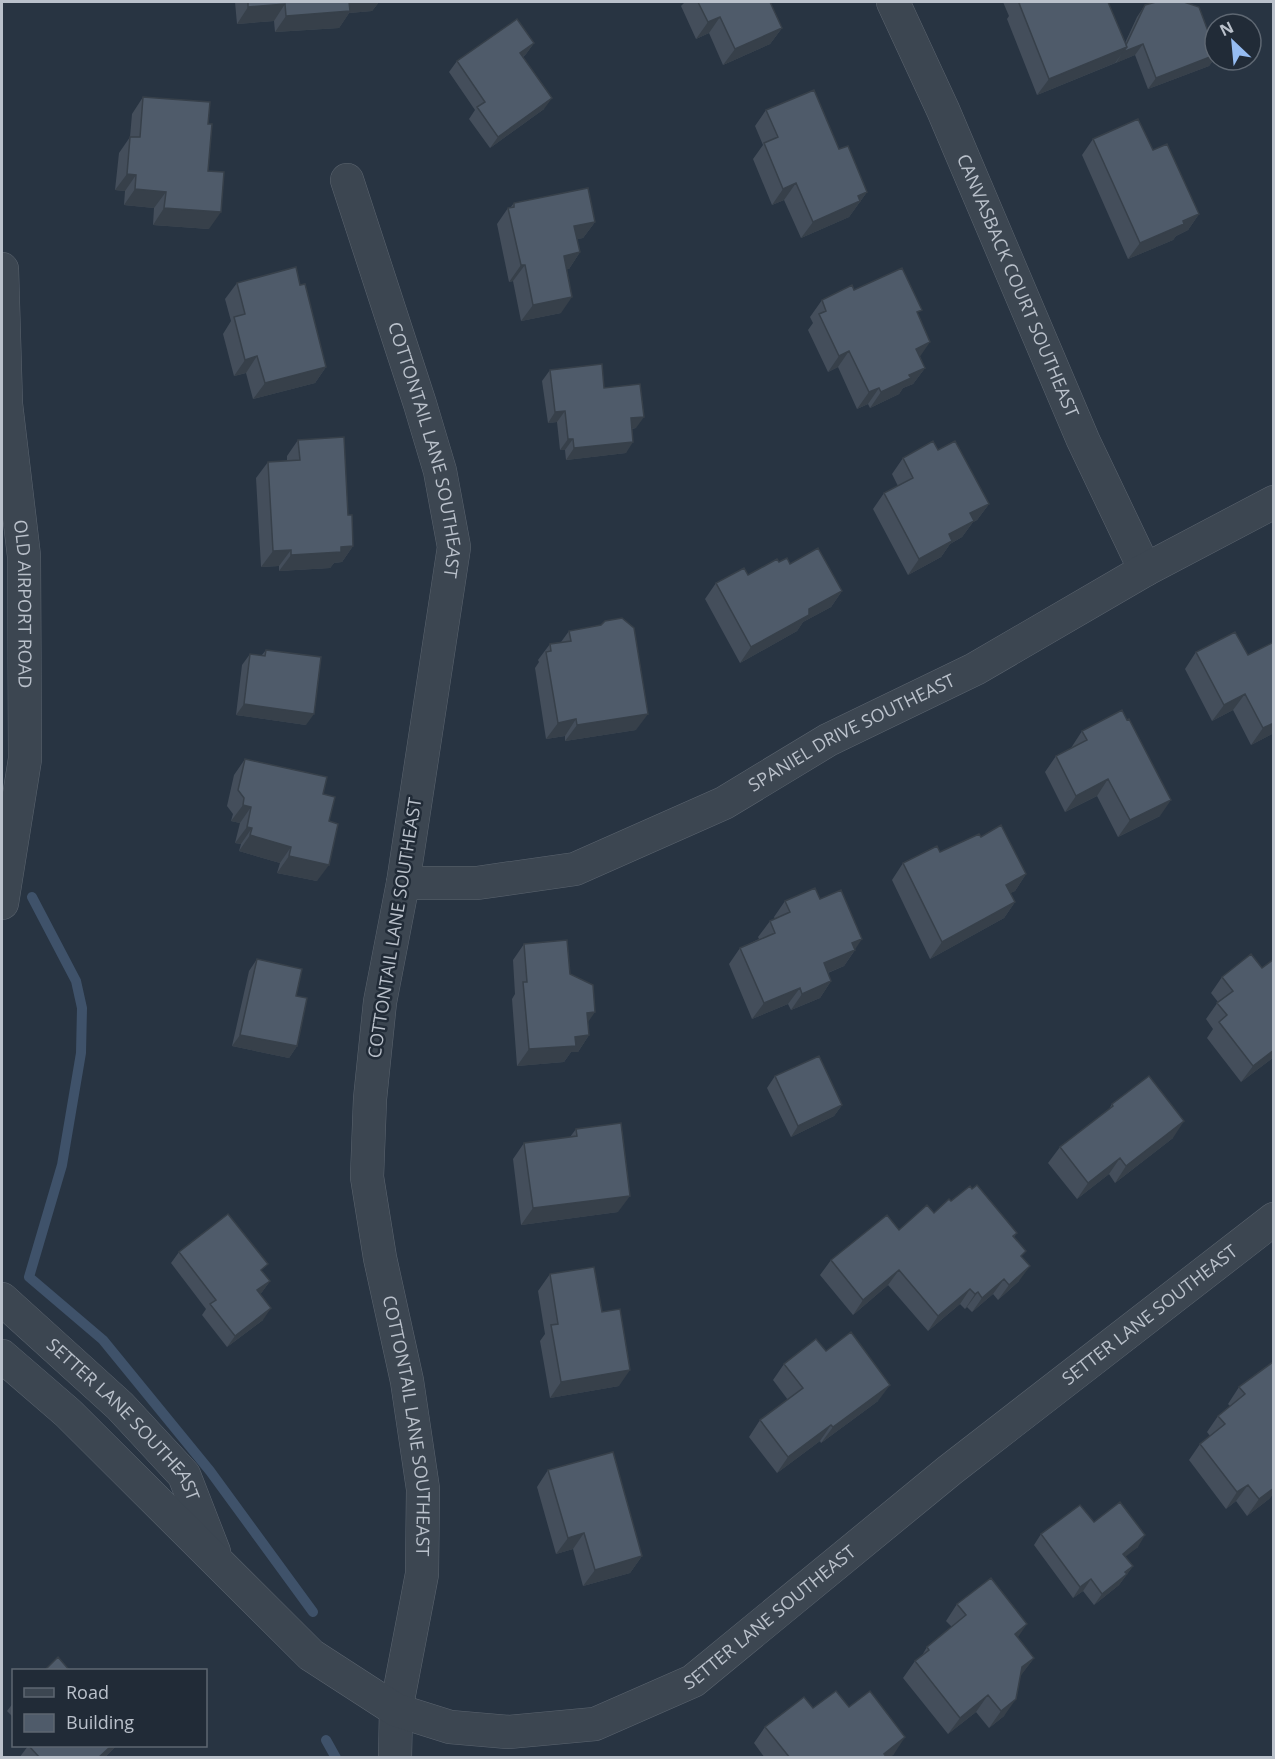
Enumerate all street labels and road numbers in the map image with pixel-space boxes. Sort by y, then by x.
street label: CANVASBACK COURT SOUTHEAST [952,150,1085,421]
street label: COTTONTAIL LANE SOUTHEAST [383,319,467,580]
street label: OLD AIRPORT ROAD [9,518,38,688]
street label: SPANIEL DRIVE SOUTHEAST [743,667,959,797]
street label: COTTONTAIL LANE SOUTHEAST [362,796,426,1060]
street label: SETTER LANE SOUTHEAST [1057,1239,1242,1390]
street label: COTTONTAIL LANE SOUTHEAST [378,1293,436,1557]
street label: SETTER LANE SOUTHEAST [42,1332,206,1504]
street label: SETTER LANE SOUTHEAST [680,1539,860,1695]

